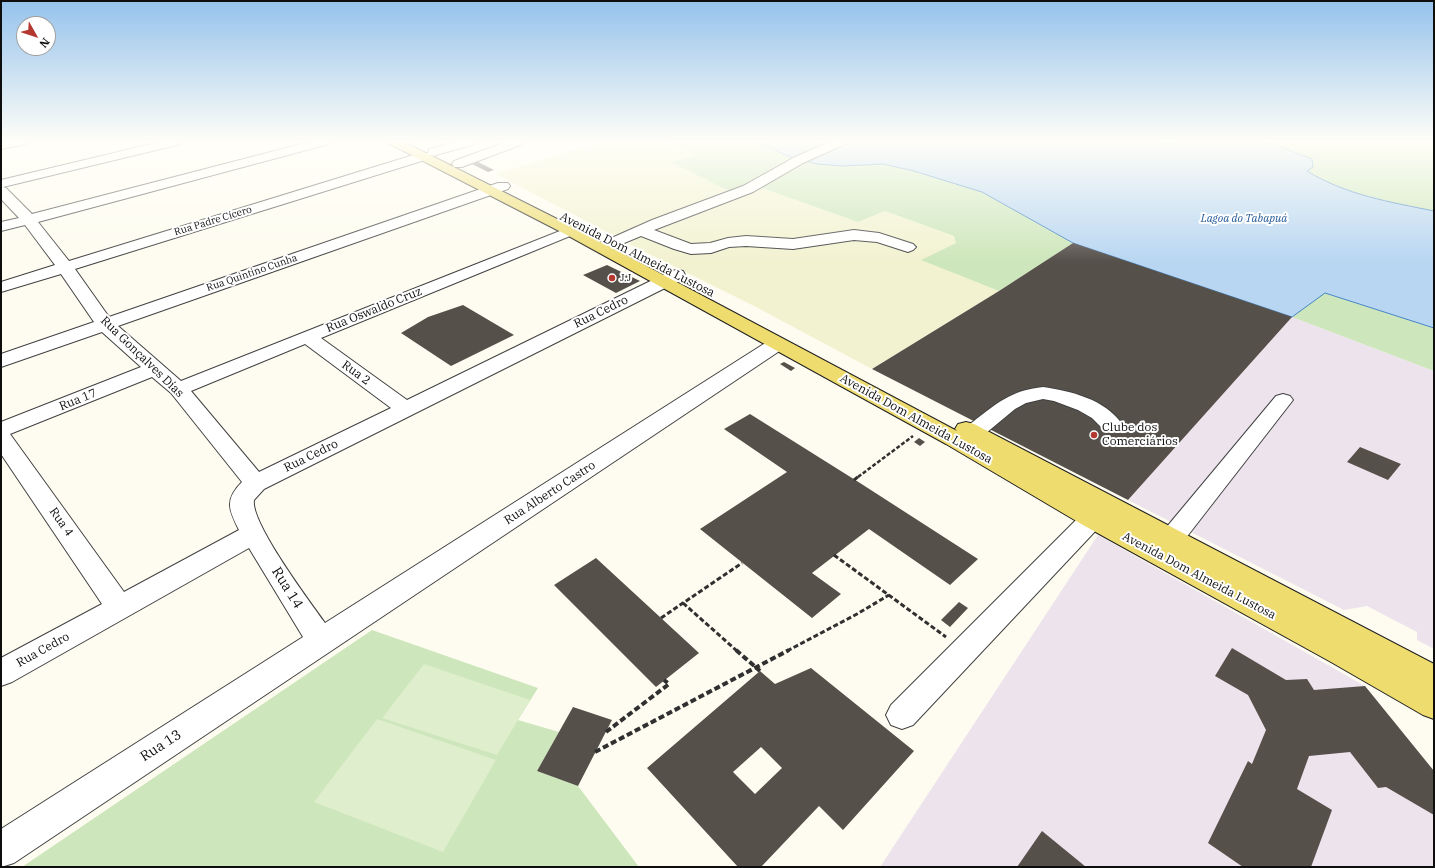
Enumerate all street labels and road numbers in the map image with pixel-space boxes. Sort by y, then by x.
street label: Rua Padre Cícero [173,203,253,239]
street label: Avenida Dom Almeida Lustosa [557,210,717,300]
street label: Rua Quintino Cunha [205,252,299,294]
street label: Rua Oswaldo Cruz [324,284,424,336]
street label: Rua Cedro [572,293,630,331]
street label: Rua Gonçalves Días [97,314,187,400]
street label: Rua 2 [339,358,373,388]
street label: Avenida Dom Almeida Lustosa [837,371,995,467]
street label: Rua 17 [57,386,99,414]
street label: Rua Cedro [282,437,340,475]
street label: Rua Alberto Castro [502,458,598,528]
street label: Rua 4 [46,505,76,539]
street label: Avenida Dom Almeida Lustosa [1120,529,1278,623]
street label: Rua 14 [268,564,306,612]
street label: Rua Cedro [14,630,72,670]
street label: Rua 13 [137,727,185,765]

